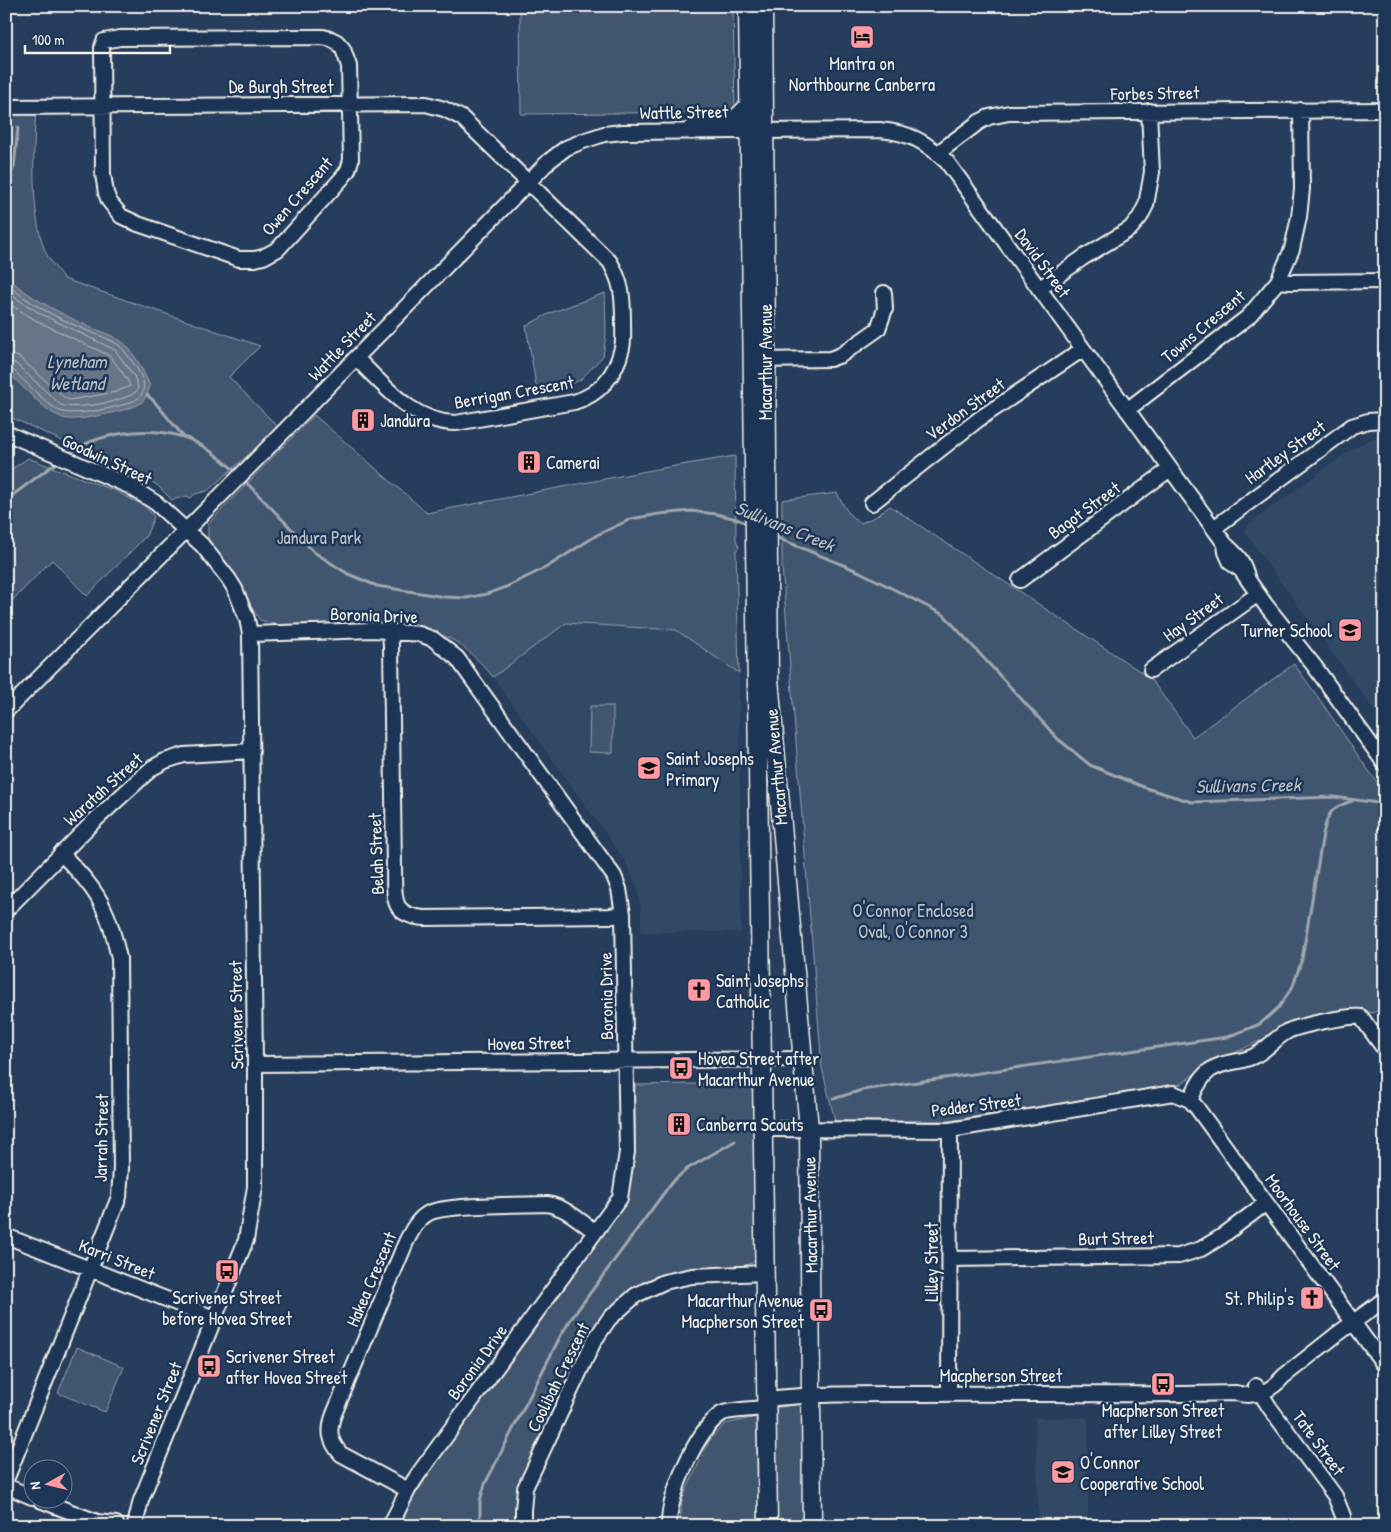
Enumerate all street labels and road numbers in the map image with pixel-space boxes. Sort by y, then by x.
street label: De Burgh Street [229,74,334,99]
street label: Forbes Street [1110,80,1200,106]
street label: Wattle Street [640,99,729,125]
street label: Owen Crescent [256,151,339,241]
street label: David Street [1009,223,1077,303]
street label: Towns Crescent [1156,283,1251,369]
street label: Macarthur Avenue [753,304,778,420]
street label: Wattle Street [302,305,382,387]
street label: Berrigan Crescent [452,369,576,415]
street label: Verdon Street [920,371,1010,446]
street label: Hartley Street [1240,414,1331,490]
street label: Goodwin Street [58,427,157,491]
street label: Bagot Street [1043,475,1126,545]
street label: Hay Street [1158,586,1229,647]
street label: Boronia Drive [330,601,418,629]
street label: Macarthur Avenue [758,708,794,826]
street label: Waratah Street [58,746,149,831]
street label: Belah Street [362,812,390,895]
street label: Boronia Drive [593,952,619,1040]
street label: Scrivener Street [223,960,249,1070]
street label: Hovea Street [487,1030,572,1056]
street label: Pedder Street [930,1087,1023,1123]
street label: Jarrah Street [88,1093,114,1182]
street label: Macarthur Avenue [796,1157,824,1273]
street label: Moorhouse Street [1259,1168,1347,1276]
street label: Lilley Street [919,1222,944,1302]
street label: Burt Street [1078,1225,1155,1251]
street label: Hakea Crescent [340,1227,402,1330]
street label: Karri Street [75,1232,160,1286]
street label: Coolibah Crescent [521,1317,596,1436]
street label: Boronia Drive [441,1319,513,1405]
street label: Scrivener Street [124,1357,188,1468]
street label: Macpherson Street [940,1363,1063,1388]
street label: Tate Street [1287,1405,1352,1481]

